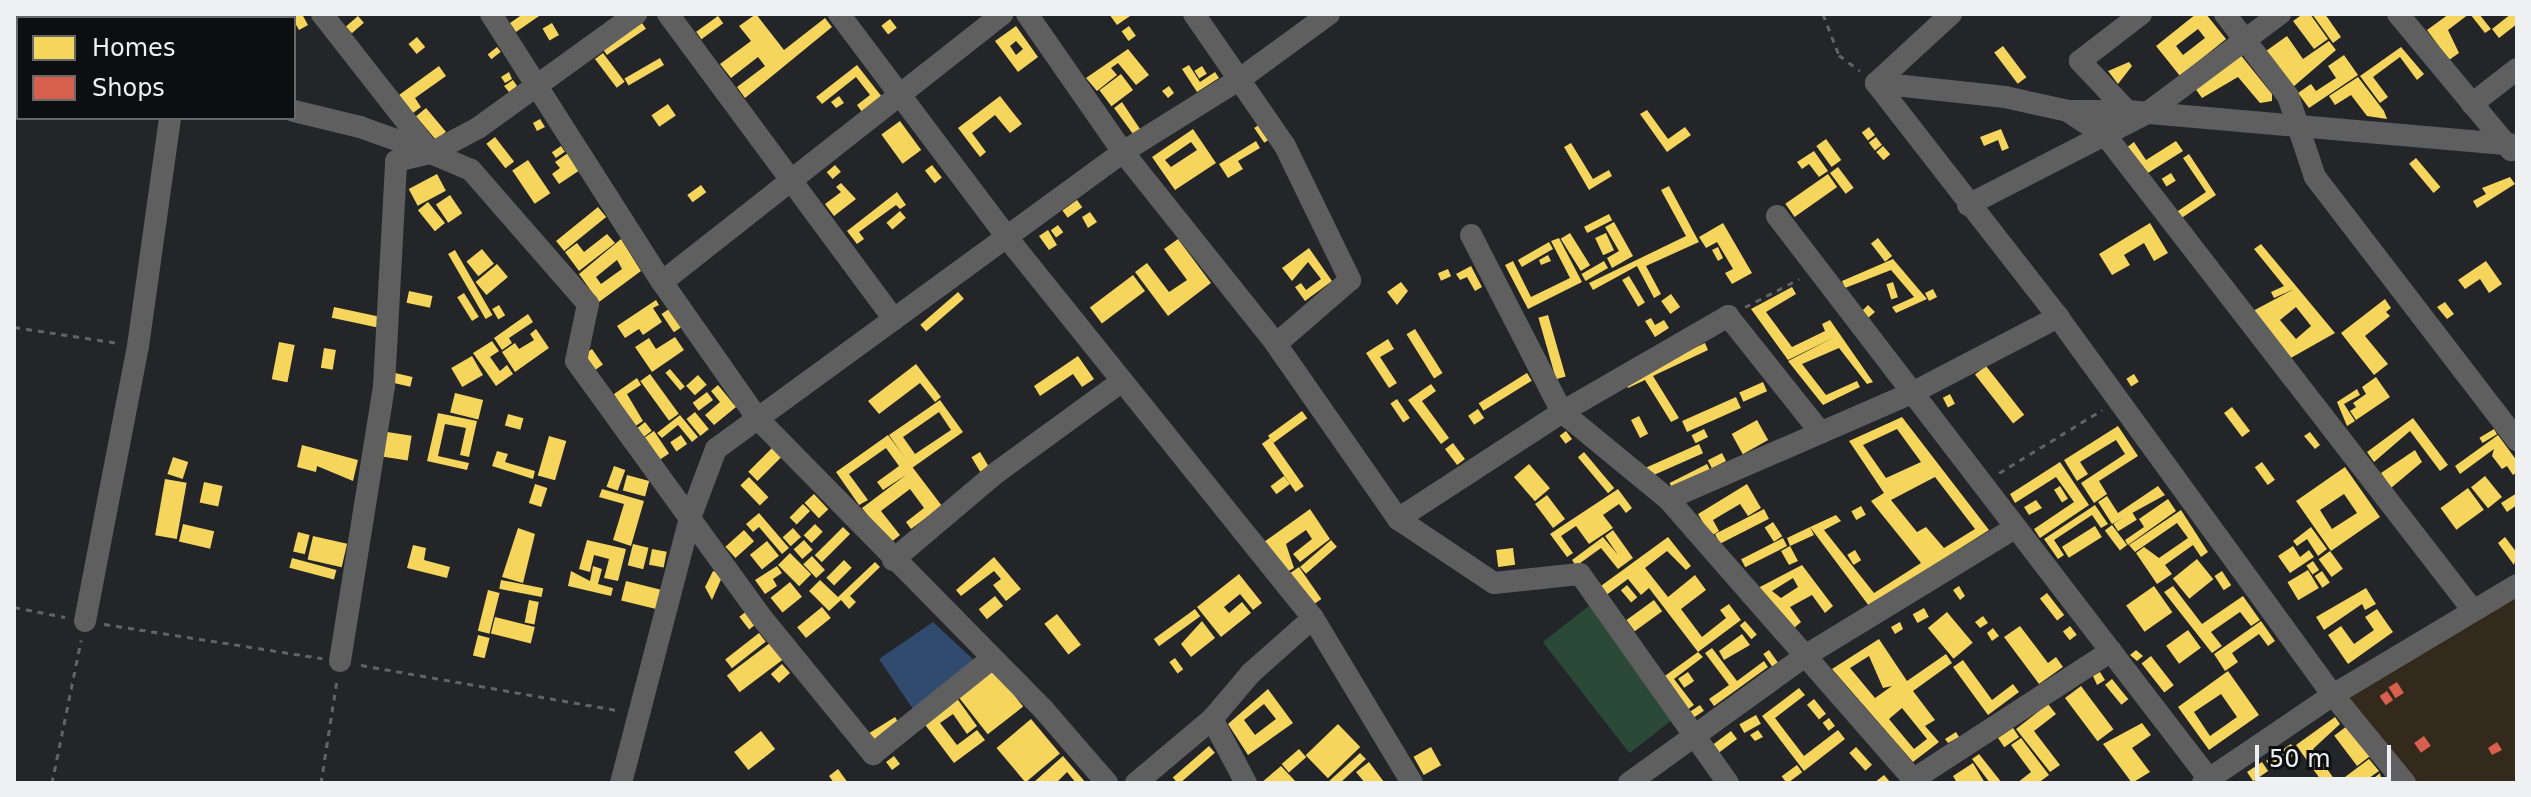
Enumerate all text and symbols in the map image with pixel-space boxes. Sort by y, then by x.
legend [16,16,296,120]
text: Homes [92,34,175,62]
text: Shops [92,74,165,102]
scale bar [2259,729,2395,779]
text: 50 m [2269,745,2331,773]

